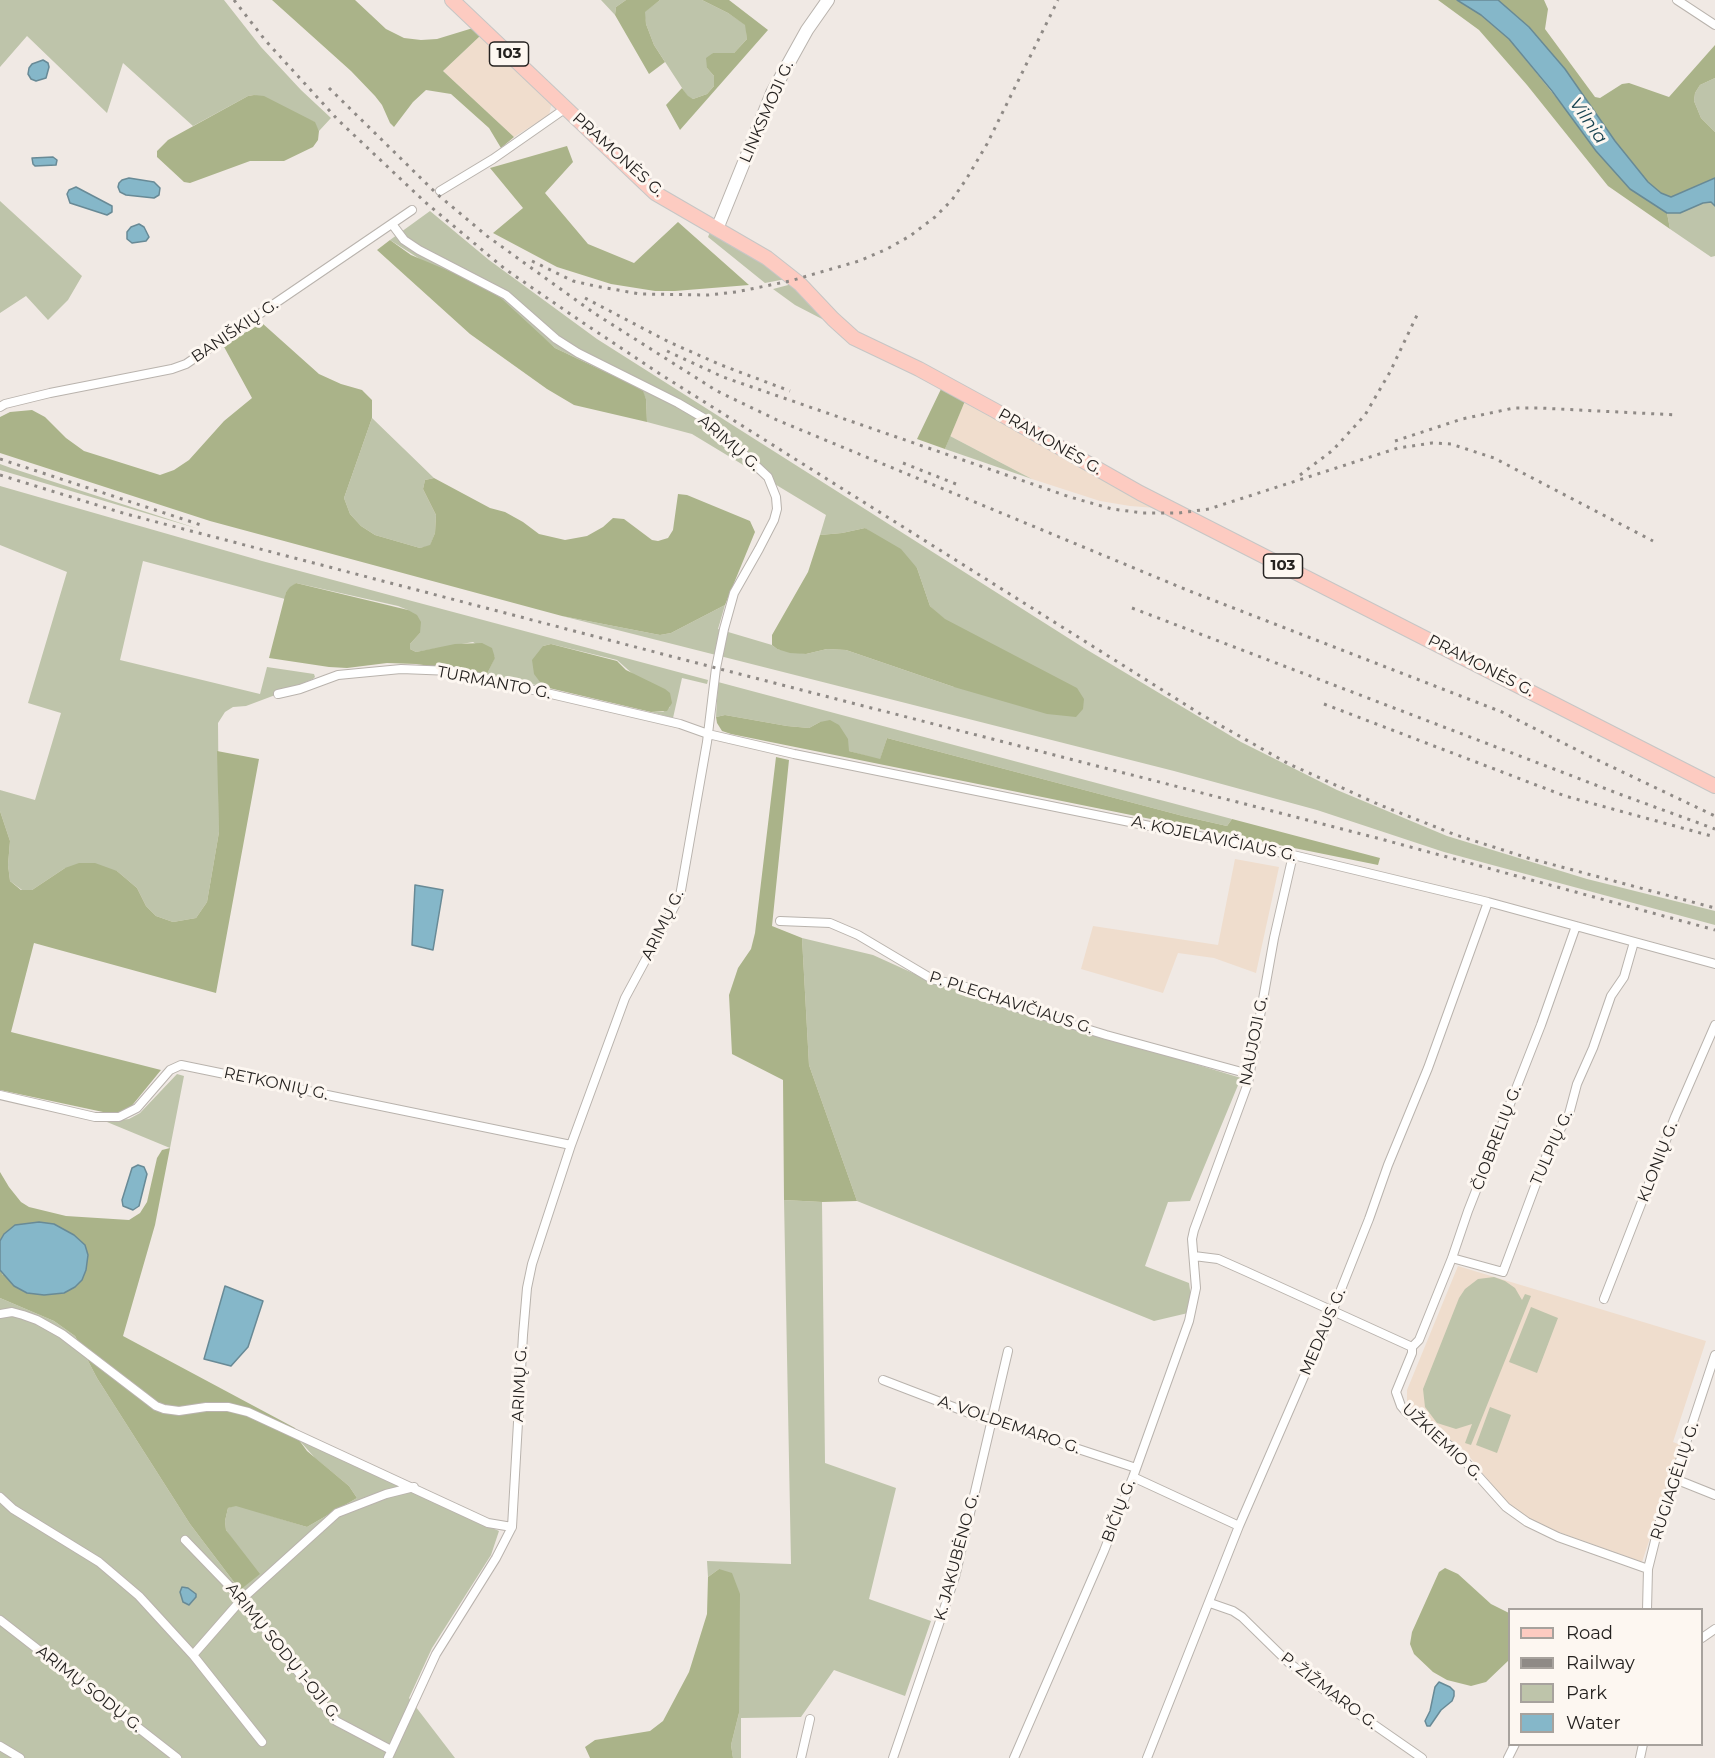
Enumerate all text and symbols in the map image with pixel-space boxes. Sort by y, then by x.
road number: 103 [490,42,528,66]
street label: LINKSMOJI G. [736,58,798,166]
water label: Vilnia [1564,94,1612,148]
street label: PRAMONĖS G. [568,109,668,201]
street label: BANIŠKIŲ G. [188,295,282,367]
street label: PRAMONĖS G. [995,405,1105,479]
street label: ARIMŲ G. [694,411,764,475]
road number: 103 [1264,554,1302,578]
street label: PRAMONĖS G. [1425,631,1537,701]
street label: TURMANTO G. [435,663,553,703]
street label: A. KOJELAVIČIAUS G. [1130,812,1298,866]
street label: ARIMŲ G. [638,887,688,963]
street label: P. PLECHAVIČIAUS G. [927,967,1095,1039]
street label: NAUJOJI G. [1236,994,1272,1088]
street label: RETKONIŲ G. [222,1064,330,1104]
street label: ČIOBRELIŲ G. [1468,1083,1526,1193]
street label: TULPIŲ G. [1527,1108,1577,1188]
street label: KLONIŲ G. [1634,1119,1682,1205]
street label: MEDAUS G. [1296,1285,1350,1379]
street label: ARIMŲ G. [508,1346,532,1422]
street label: A. VOLDEMARO G. [935,1392,1083,1458]
street label: UŽKIEMIO G. [1398,1400,1486,1484]
street label: RUGIAGĖLIŲ G. [1647,1420,1703,1542]
street label: BIČIŲ G. [1098,1477,1140,1545]
street label: K. JAKUBĖNO G. [931,1491,983,1623]
street label: ARIMŲ SODŲ 1-OJI G. [222,1579,344,1725]
legend [1508,1608,1703,1746]
text: Road [1566,1622,1613,1644]
street label: ARIMŲ SODŲ G. [32,1642,146,1736]
street label: P. ŽIŽMARO G. [1277,1648,1381,1734]
text: Railway [1566,1652,1635,1674]
text: Park [1566,1682,1607,1704]
text: Water [1566,1712,1621,1734]

